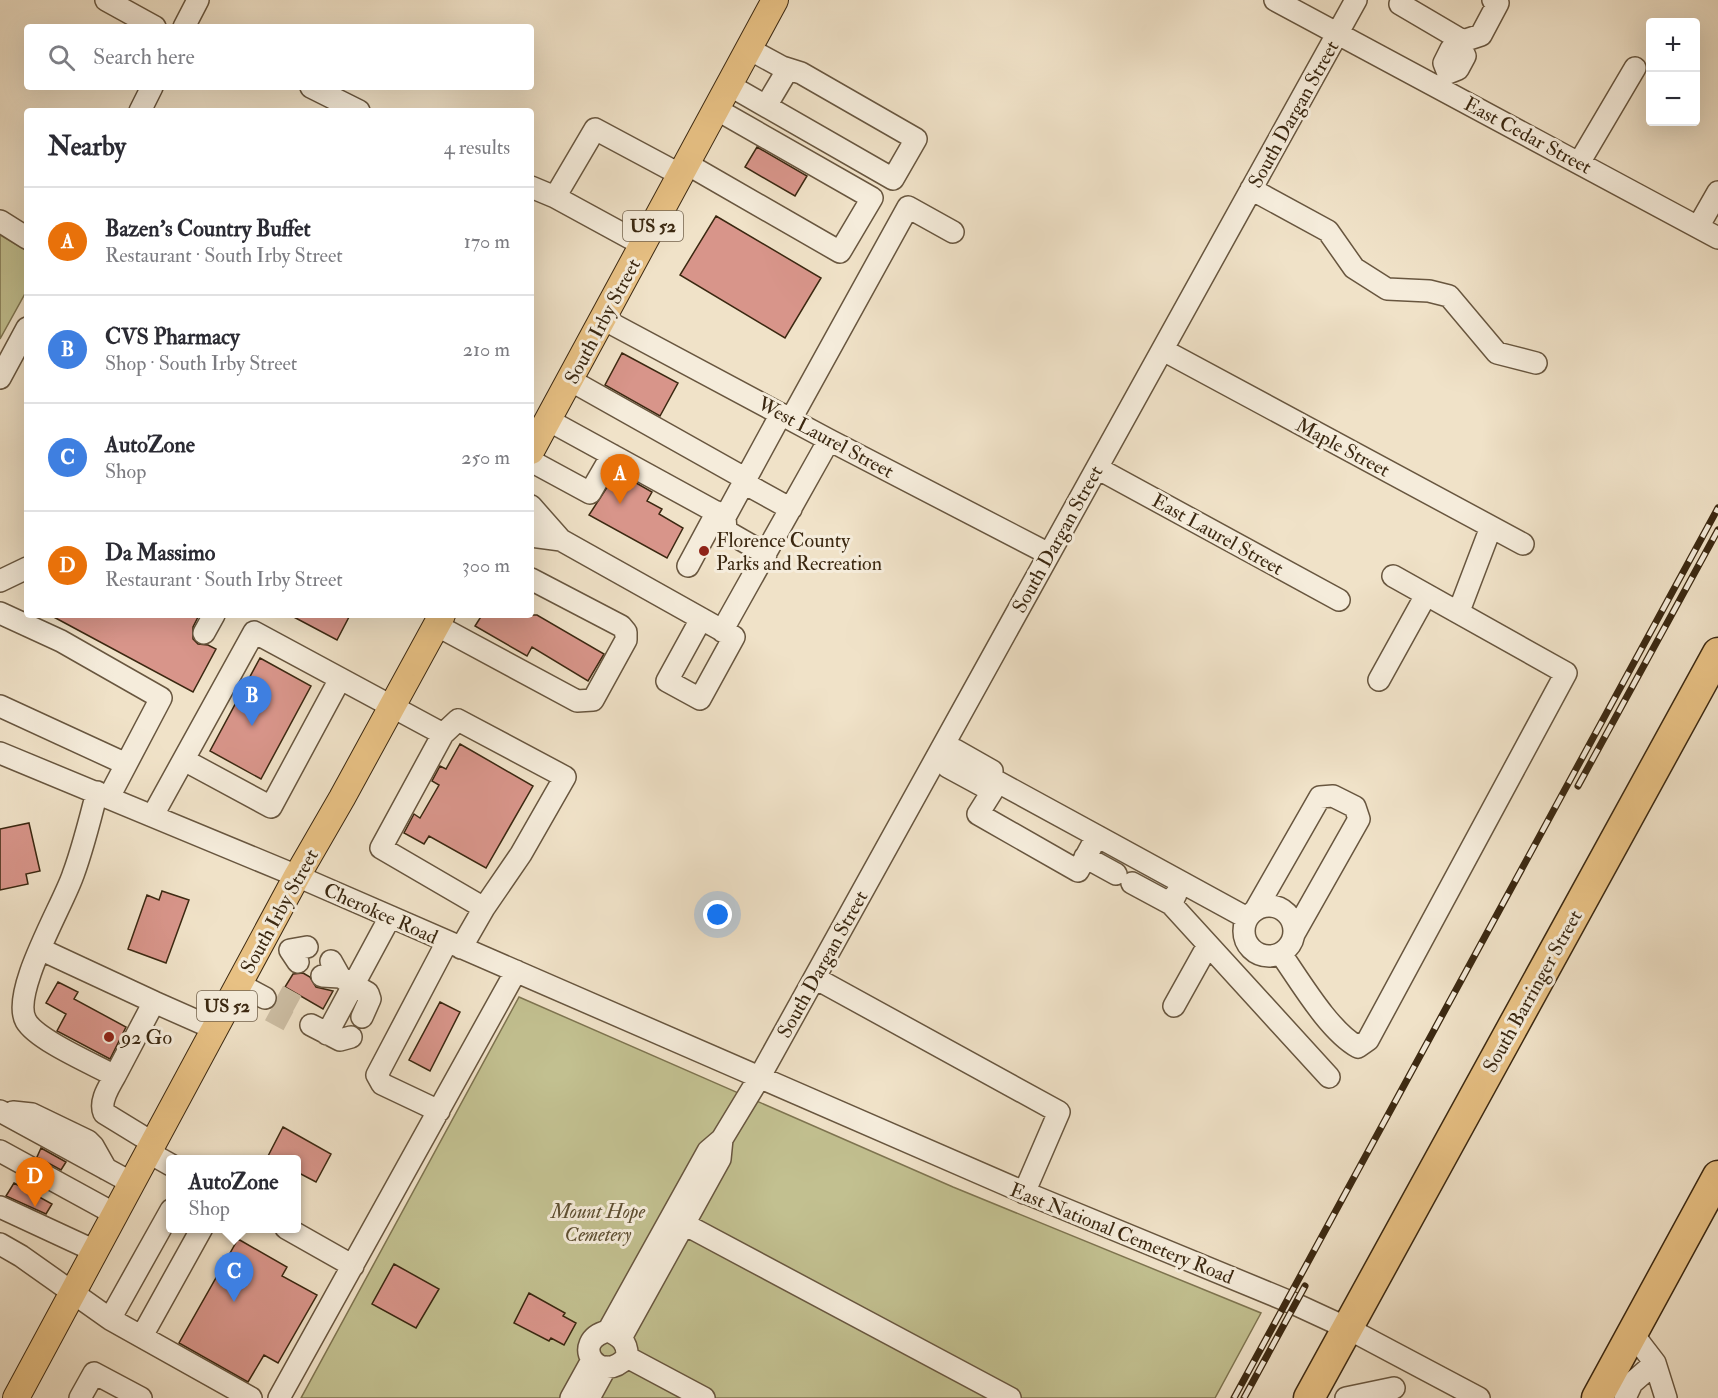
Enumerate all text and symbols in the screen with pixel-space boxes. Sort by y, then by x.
map controls [1646,18,1700,126]
button: + [1646,18,1700,72]
search box [24,24,534,90]
street label: South Dargan Street [1243,36,1345,192]
icon: search [45,41,78,74]
text: Search here [93,43,195,71]
button: − [1646,72,1700,126]
street label: East Cedar Street [1460,91,1596,180]
text: Nearby [48,131,126,163]
text: 4 results [444,135,510,160]
road number: US 52 [623,211,683,241]
text: Bazen's Country Buffet [105,215,311,243]
text: A [61,229,74,254]
text: 170 m [464,229,510,254]
text: Restaurant · South Irby Street [105,243,343,268]
street label: South Irby Street [559,254,646,388]
text: CVS Pharmacy [105,323,240,351]
text: B [61,337,74,362]
text: 210 m [463,337,510,362]
text: Shop · South Irby Street [105,351,297,376]
street label: West Laurel Street [752,391,899,484]
street label: Maple Street [1291,412,1395,484]
text: AutoZone [105,431,195,459]
text: C [60,445,75,470]
text: 250 m [461,445,510,470]
pin: A [600,454,640,504]
text: Shop [105,459,146,484]
street label: South Dargan Street [1007,461,1109,617]
street label: East Laurel Street [1148,488,1288,581]
place label: Florence County Parks and Recreation [716,528,882,576]
text: Da Massimo [105,539,215,567]
marker: Florence County Parks and Recreation [697,544,711,558]
text: D [59,553,76,578]
text: 300 m [462,553,510,578]
text: Restaurant · South Irby Street [105,567,343,592]
pin: B [232,676,272,726]
street label: South Irby Street [235,844,324,978]
street label: Cherokee Road [320,877,442,950]
street label: South Dargan Street [772,886,874,1042]
your location [703,900,732,929]
street label: South Barringer Street [1477,905,1588,1077]
road number: US 52 [197,991,257,1021]
place label: 92 Go [119,1025,172,1050]
marker: 92 Go [102,1030,116,1044]
popup [166,1155,301,1233]
pin: D [15,1158,54,1207]
text: AutoZone [189,1168,278,1196]
street label: East National Cemetery Road [1006,1177,1237,1290]
text: Shop [189,1196,230,1221]
park label: Mount Hope Cemetery [550,1199,645,1247]
pin: C [214,1252,254,1302]

